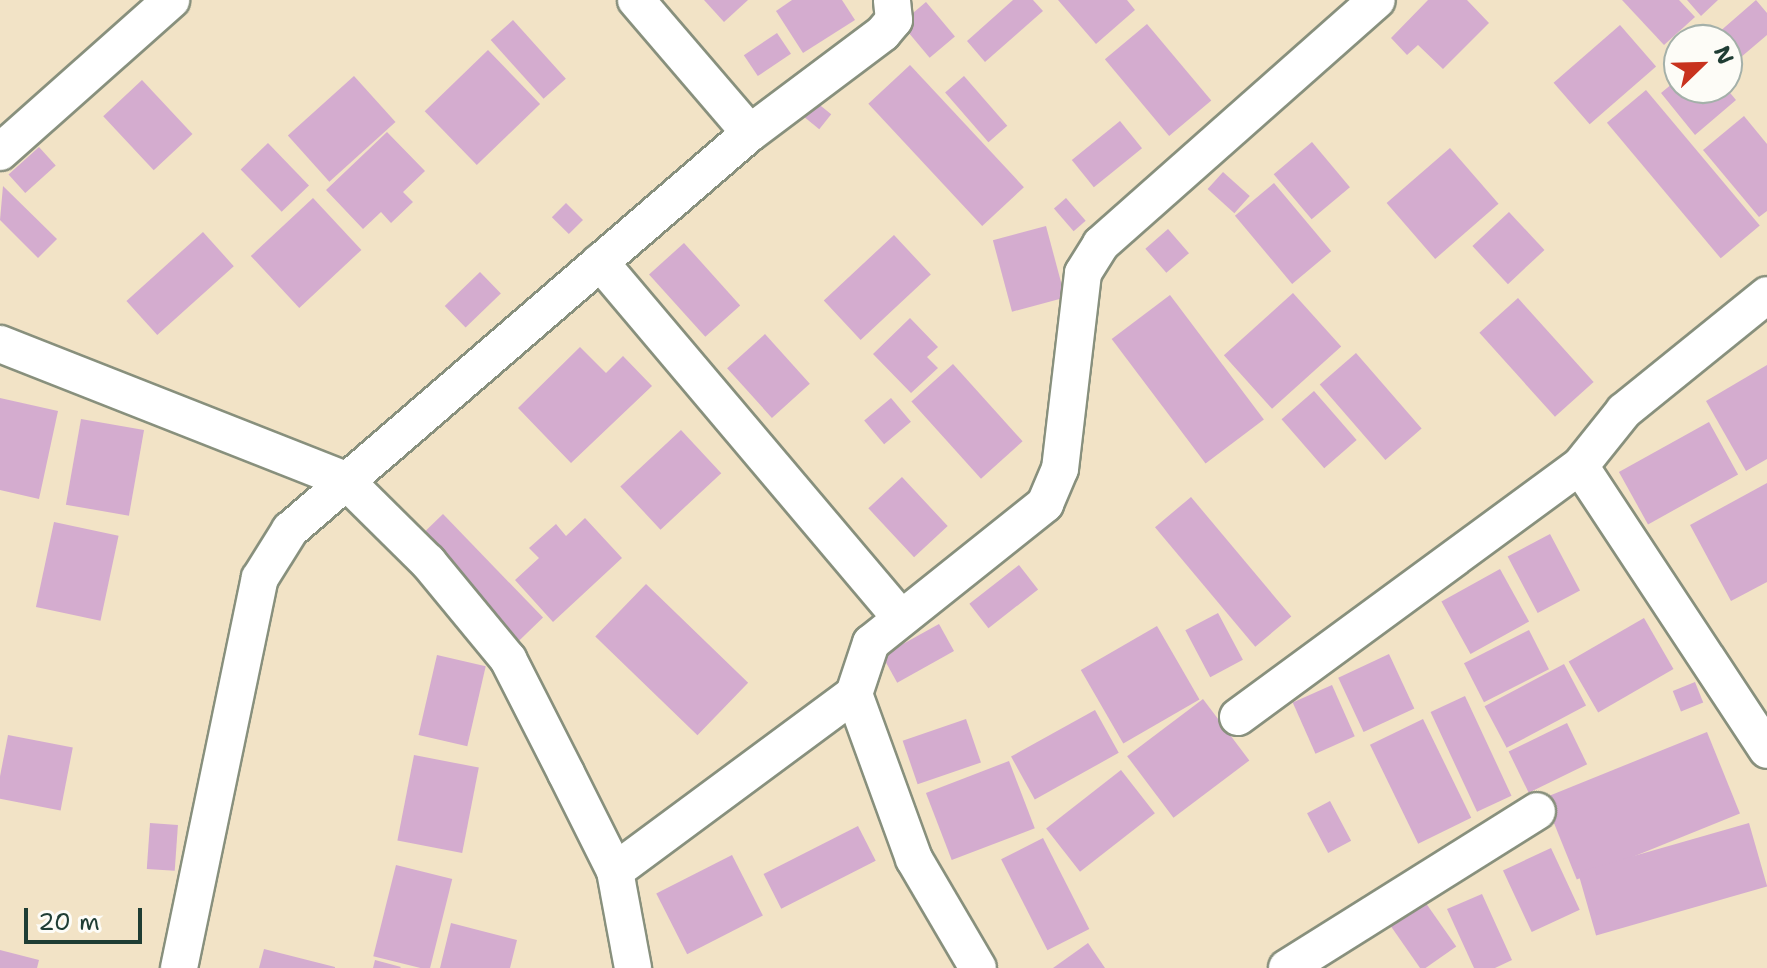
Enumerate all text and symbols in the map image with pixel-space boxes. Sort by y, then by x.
north arrow [1663,24,1743,104]
text: N [1707,42,1740,69]
scale bar [28,892,146,942]
text: 20 m [38,906,100,938]

